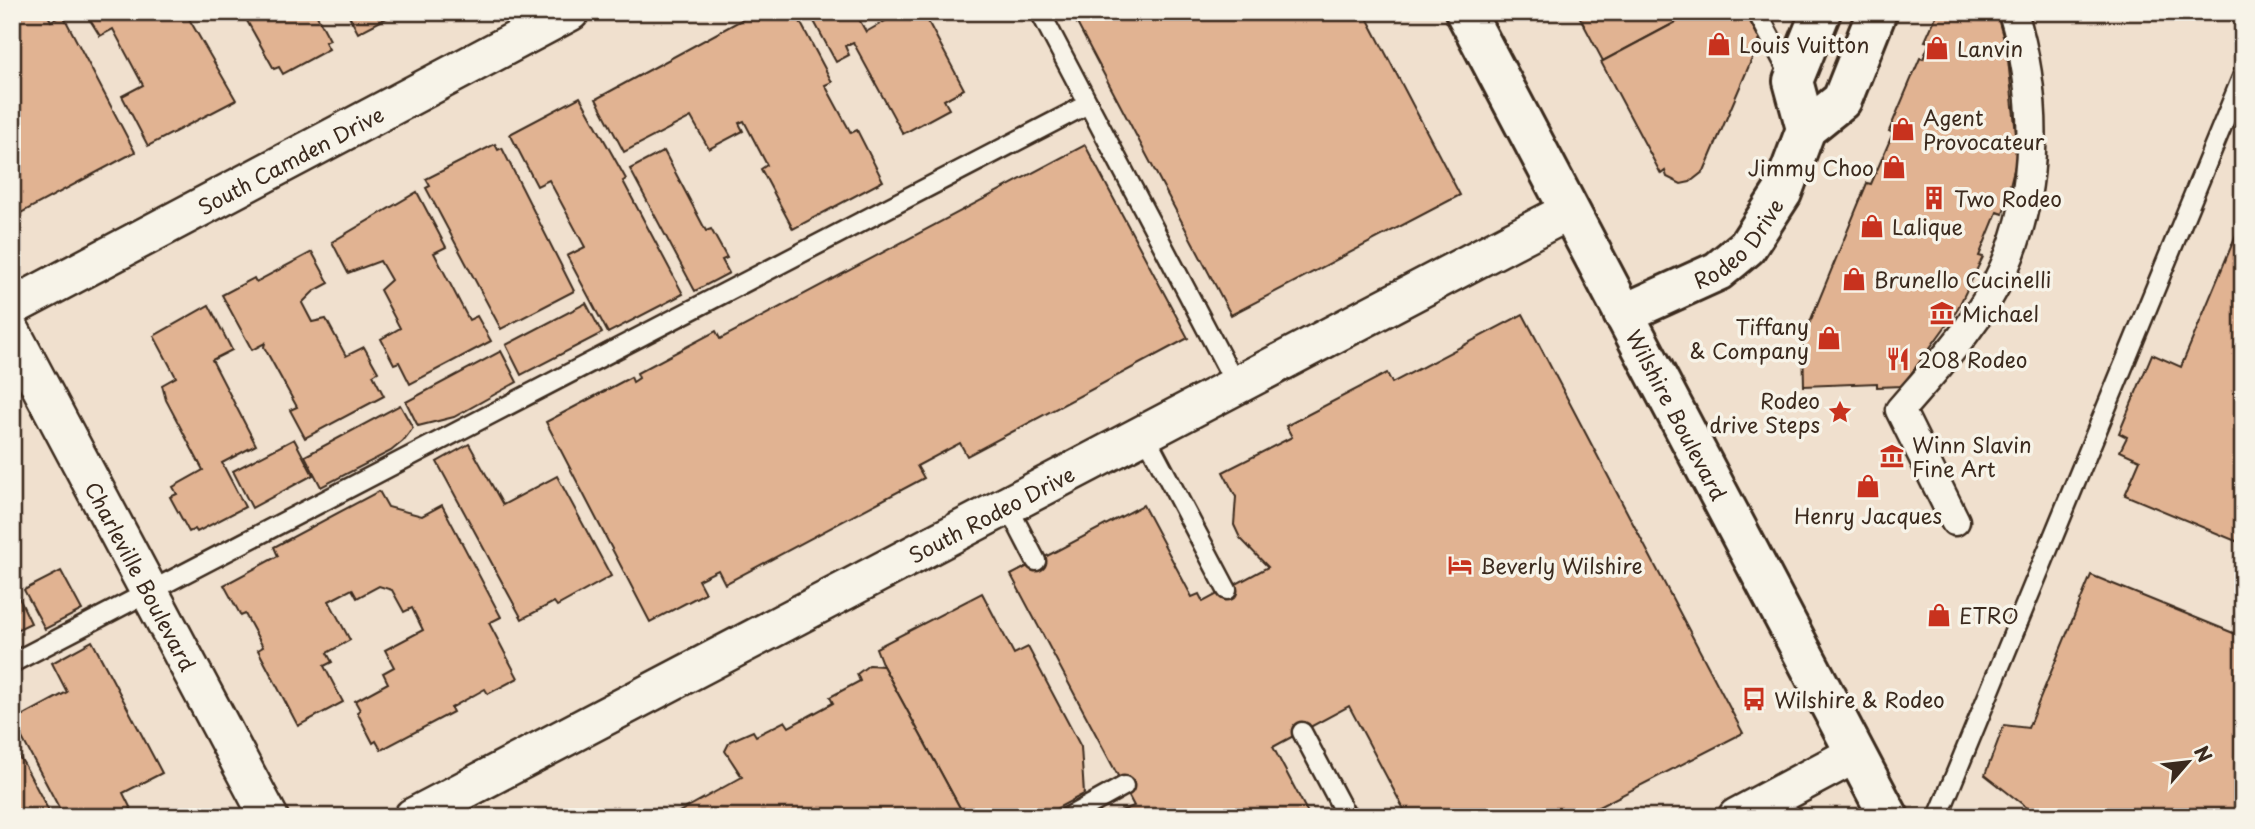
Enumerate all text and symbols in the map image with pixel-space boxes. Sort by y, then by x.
place label: Louis Vuitton [1739,28,1869,60]
shop icon: Louis Vuitton [1705,30,1733,58]
place label: Lanvin [1957,32,2023,64]
shop icon: Lanvin [1923,34,1951,62]
street label: South Camden Drive [192,97,389,222]
place label: Agent Provocateur [1923,101,2045,157]
shop icon: Agent Provocateur [1889,115,1917,143]
place label: Jimmy Choo [1748,151,1874,183]
shop icon: Jimmy Choo [1880,153,1908,181]
place label: Two Rodeo [1954,182,2062,214]
building icon: Two Rodeo [1920,184,1948,212]
street label: Rodeo Drive [1688,192,1791,296]
place label: Lalique [1892,210,1963,242]
shop icon: Lalique [1858,212,1886,240]
place label: Brunello Cucinelli [1874,263,2051,295]
shop icon: Brunello Cucinelli [1840,265,1868,293]
place label: Michael [1962,297,2039,329]
museum icon: Michael [1928,299,1956,327]
place label: Tiffany & Company [1690,310,1809,366]
street label: Wilshire Boulevard [1619,323,1735,506]
shop icon: Tiffany & Company [1815,324,1843,352]
place label: 208 Rodeo [1918,343,2027,375]
restaurant icon: 208 Rodeo [1884,345,1912,373]
place label: Rodeo drive Steps [1709,384,1820,440]
place icon: Rodeo drive Steps [1826,398,1854,426]
place label: Winn Slavin Fine Art [1912,428,2032,484]
museum icon: Winn Slavin Fine Art [1878,442,1906,470]
street label: South Rodeo Drive [903,457,1080,571]
shop icon: Henry Jacques [1854,472,1882,500]
street label: Charleville Boulevard [78,475,205,676]
place label: Henry Jacques [1794,499,1942,531]
place label: Beverly Wilshire [1480,549,1643,581]
hotel icon: Beverly Wilshire [1446,551,1474,579]
place label: ETRO [1959,599,2019,631]
shop icon: ETRO [1925,601,1953,629]
place label: Wilshire & Rodeo [1774,683,1945,715]
bus stop icon: Wilshire & Rodeo [1740,685,1768,713]
north arrow [2154,728,2224,798]
text: N [2188,740,2220,767]

